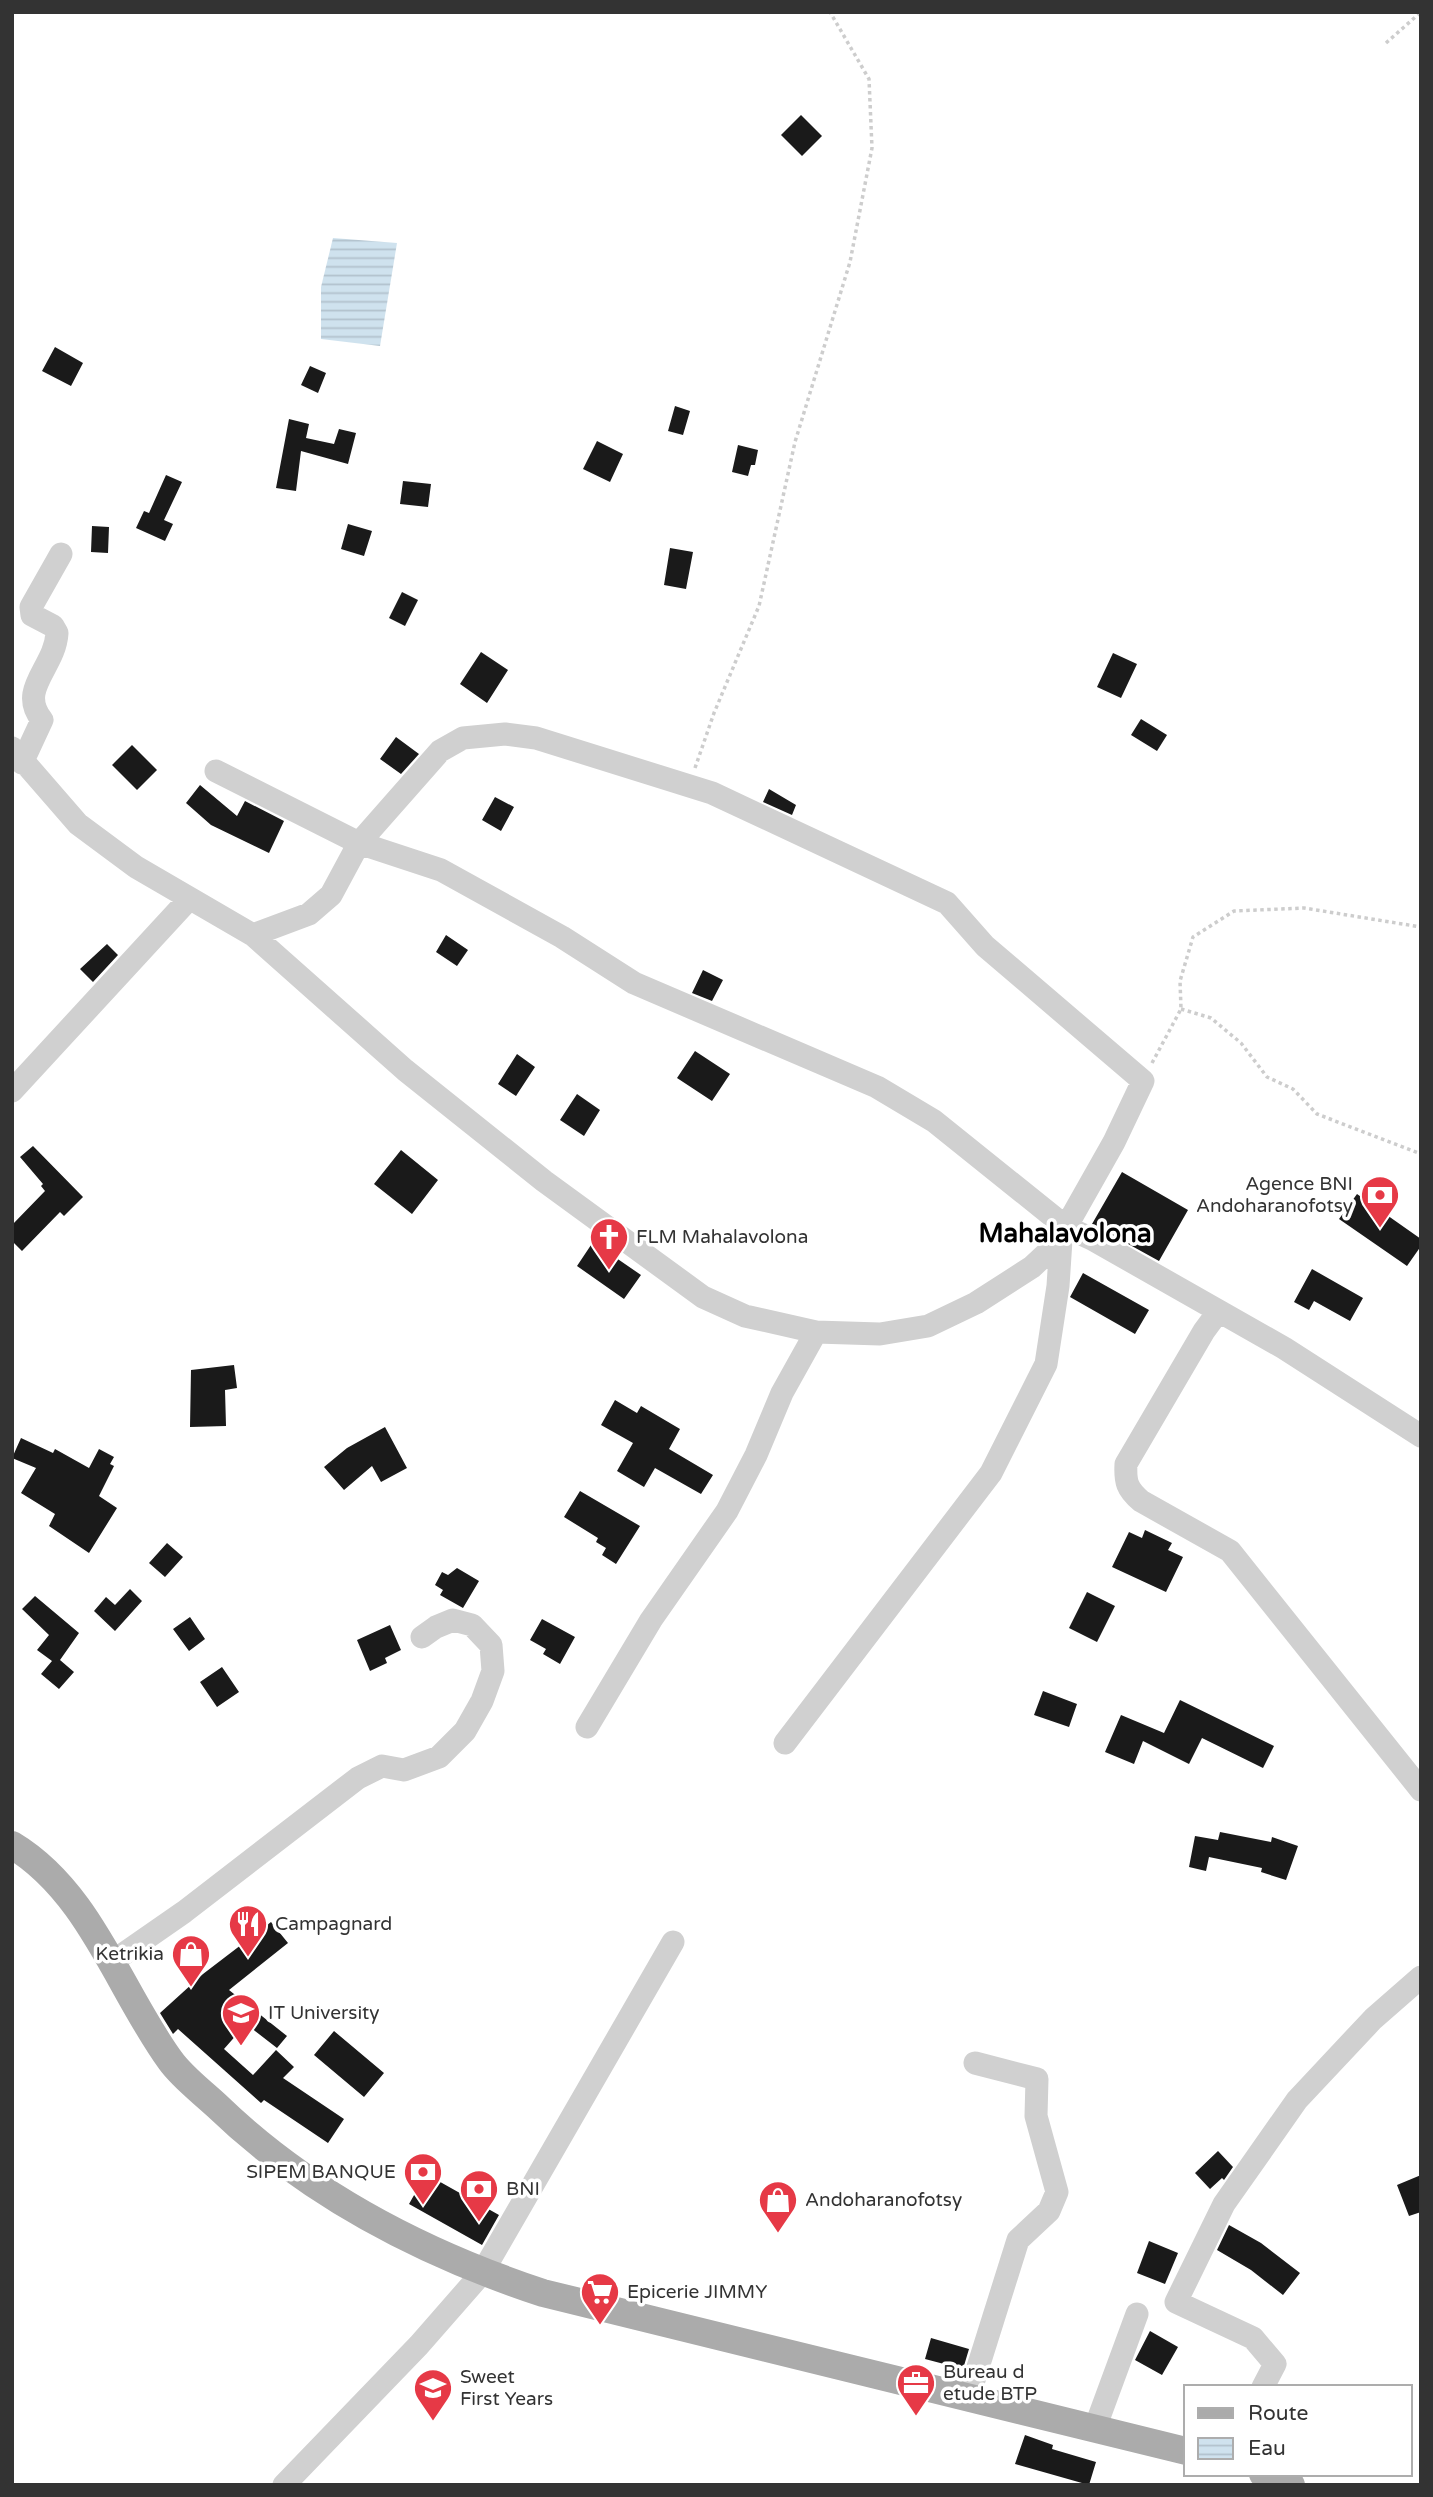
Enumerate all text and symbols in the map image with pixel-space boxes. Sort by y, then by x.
place label: Agence BNI Andoharanofotsy [1196,1173,1353,1217]
bank icon: Agence BNI Andoharanofotsy [1359,1174,1401,1229]
church icon: FLM Mahalavolona [588,1216,630,1271]
district label: Mahalavolona [978,1218,1152,1249]
place label: FLM Mahalavolona [636,1226,808,1248]
restaurant icon: Campagnard [227,1903,269,1958]
place label: Campagnard [275,1913,392,1935]
shop icon: Ketrikia [170,1933,212,1988]
place label: Ketrikia [95,1943,164,1965]
school or university icon: IT University [220,1992,262,2047]
place label: IT University [268,2002,379,2024]
bank icon: SIPEM BANQUE [402,2151,444,2206]
place label: SIPEM BANQUE [246,2161,396,2183]
bank icon: BNI [458,2168,500,2223]
place label: BNI [506,2178,540,2200]
shop icon: Andoharanofotsy [757,2179,799,2234]
place label: Andoharanofotsy [805,2189,962,2211]
supermarket icon: Epicerie JIMMY [579,2271,621,2326]
place label: Epicerie JIMMY [627,2281,767,2303]
place label: Bureau d etude BTP [943,2361,1037,2405]
office icon: Bureau d etude BTP [895,2362,937,2417]
place label: Sweet First Years [460,2366,553,2410]
school or university icon: Sweet First Years [412,2367,454,2422]
legend [1184,2385,1412,2476]
text: Route [1248,2401,1308,2426]
text: Eau [1248,2436,1286,2461]

